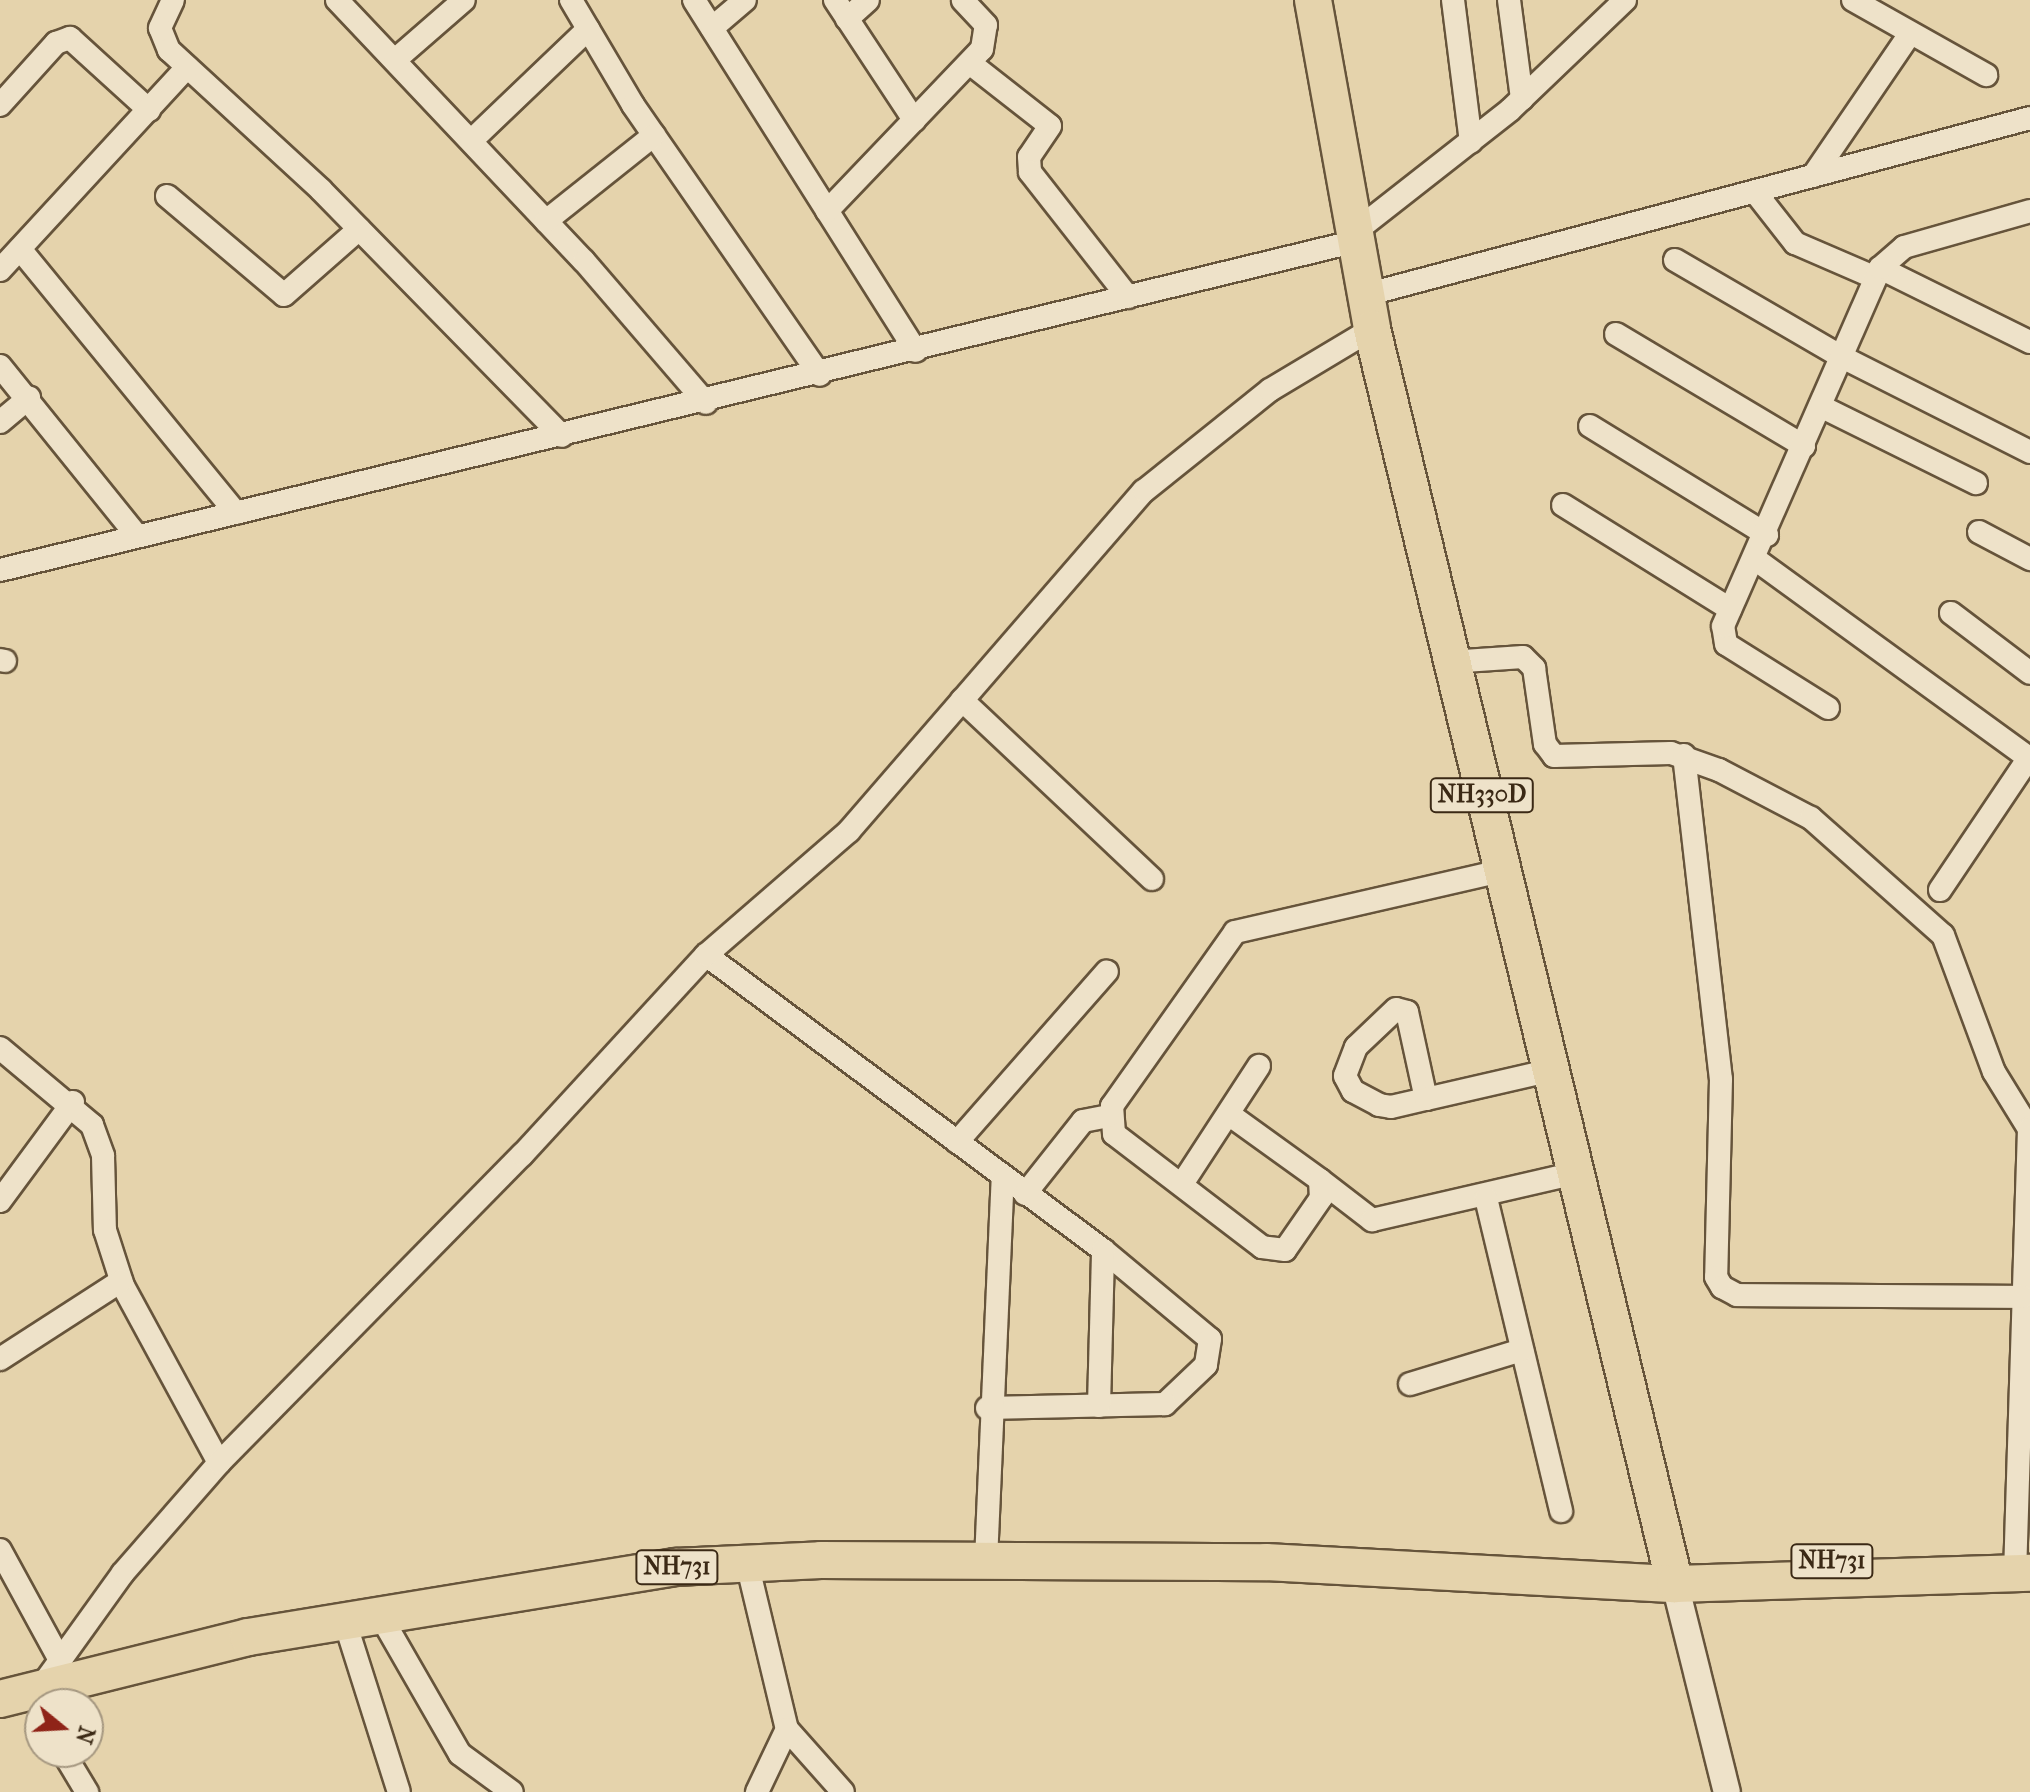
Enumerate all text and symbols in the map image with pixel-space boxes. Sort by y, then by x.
road number: NH330D [1428,775,1536,815]
road number: NH731 [1790,1541,1874,1581]
road number: NH731 [635,1547,719,1587]
north arrow [24,1688,104,1768]
text: N [70,1723,100,1747]

